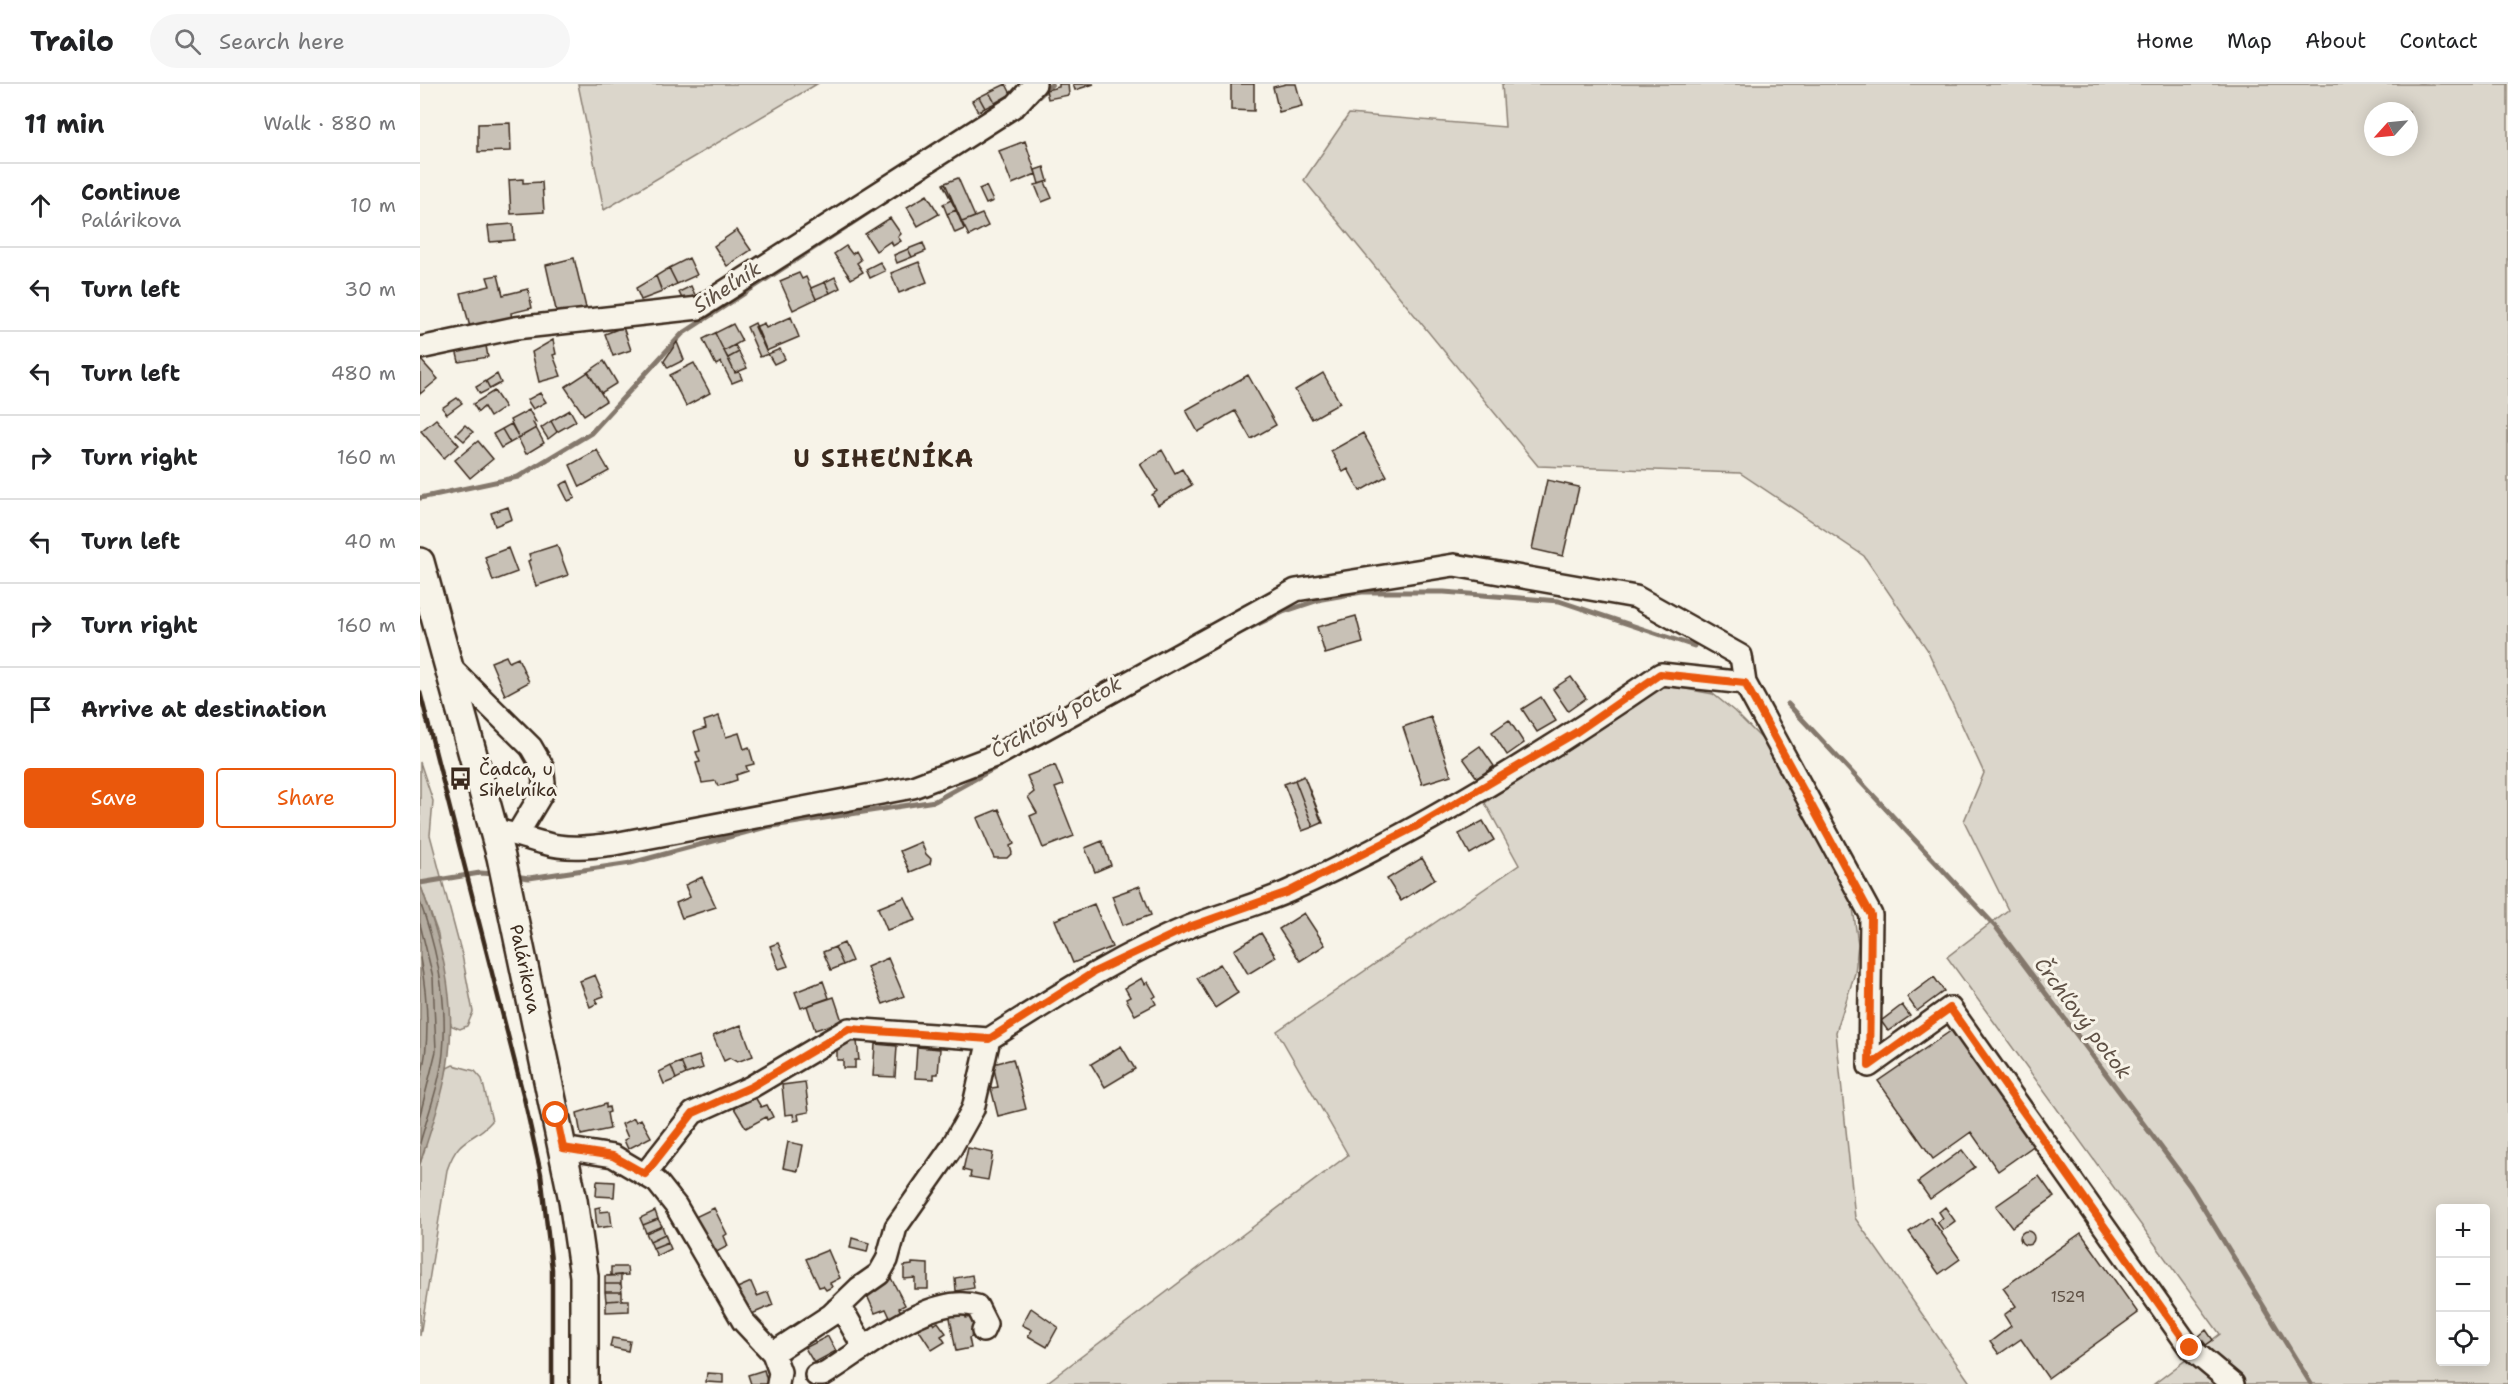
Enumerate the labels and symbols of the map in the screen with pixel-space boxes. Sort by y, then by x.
north arrow [2364,102,2418,156]
water label: Siheľník [688,255,767,319]
district label: U SIHEĽNÍKA [793,441,975,475]
water label: Črchľový potok [986,670,1127,764]
place label: Čadca, u Sihelníka [479,757,557,802]
bus stop icon: Čadca, u Sihelníka [448,766,474,792]
street label: Palárikova [504,922,546,1016]
water label: Črchľový potok [2029,952,2138,1085]
route start [542,1101,568,1127]
house number: 1529 [2051,1287,2085,1307]
route end [2176,1334,2202,1360]

